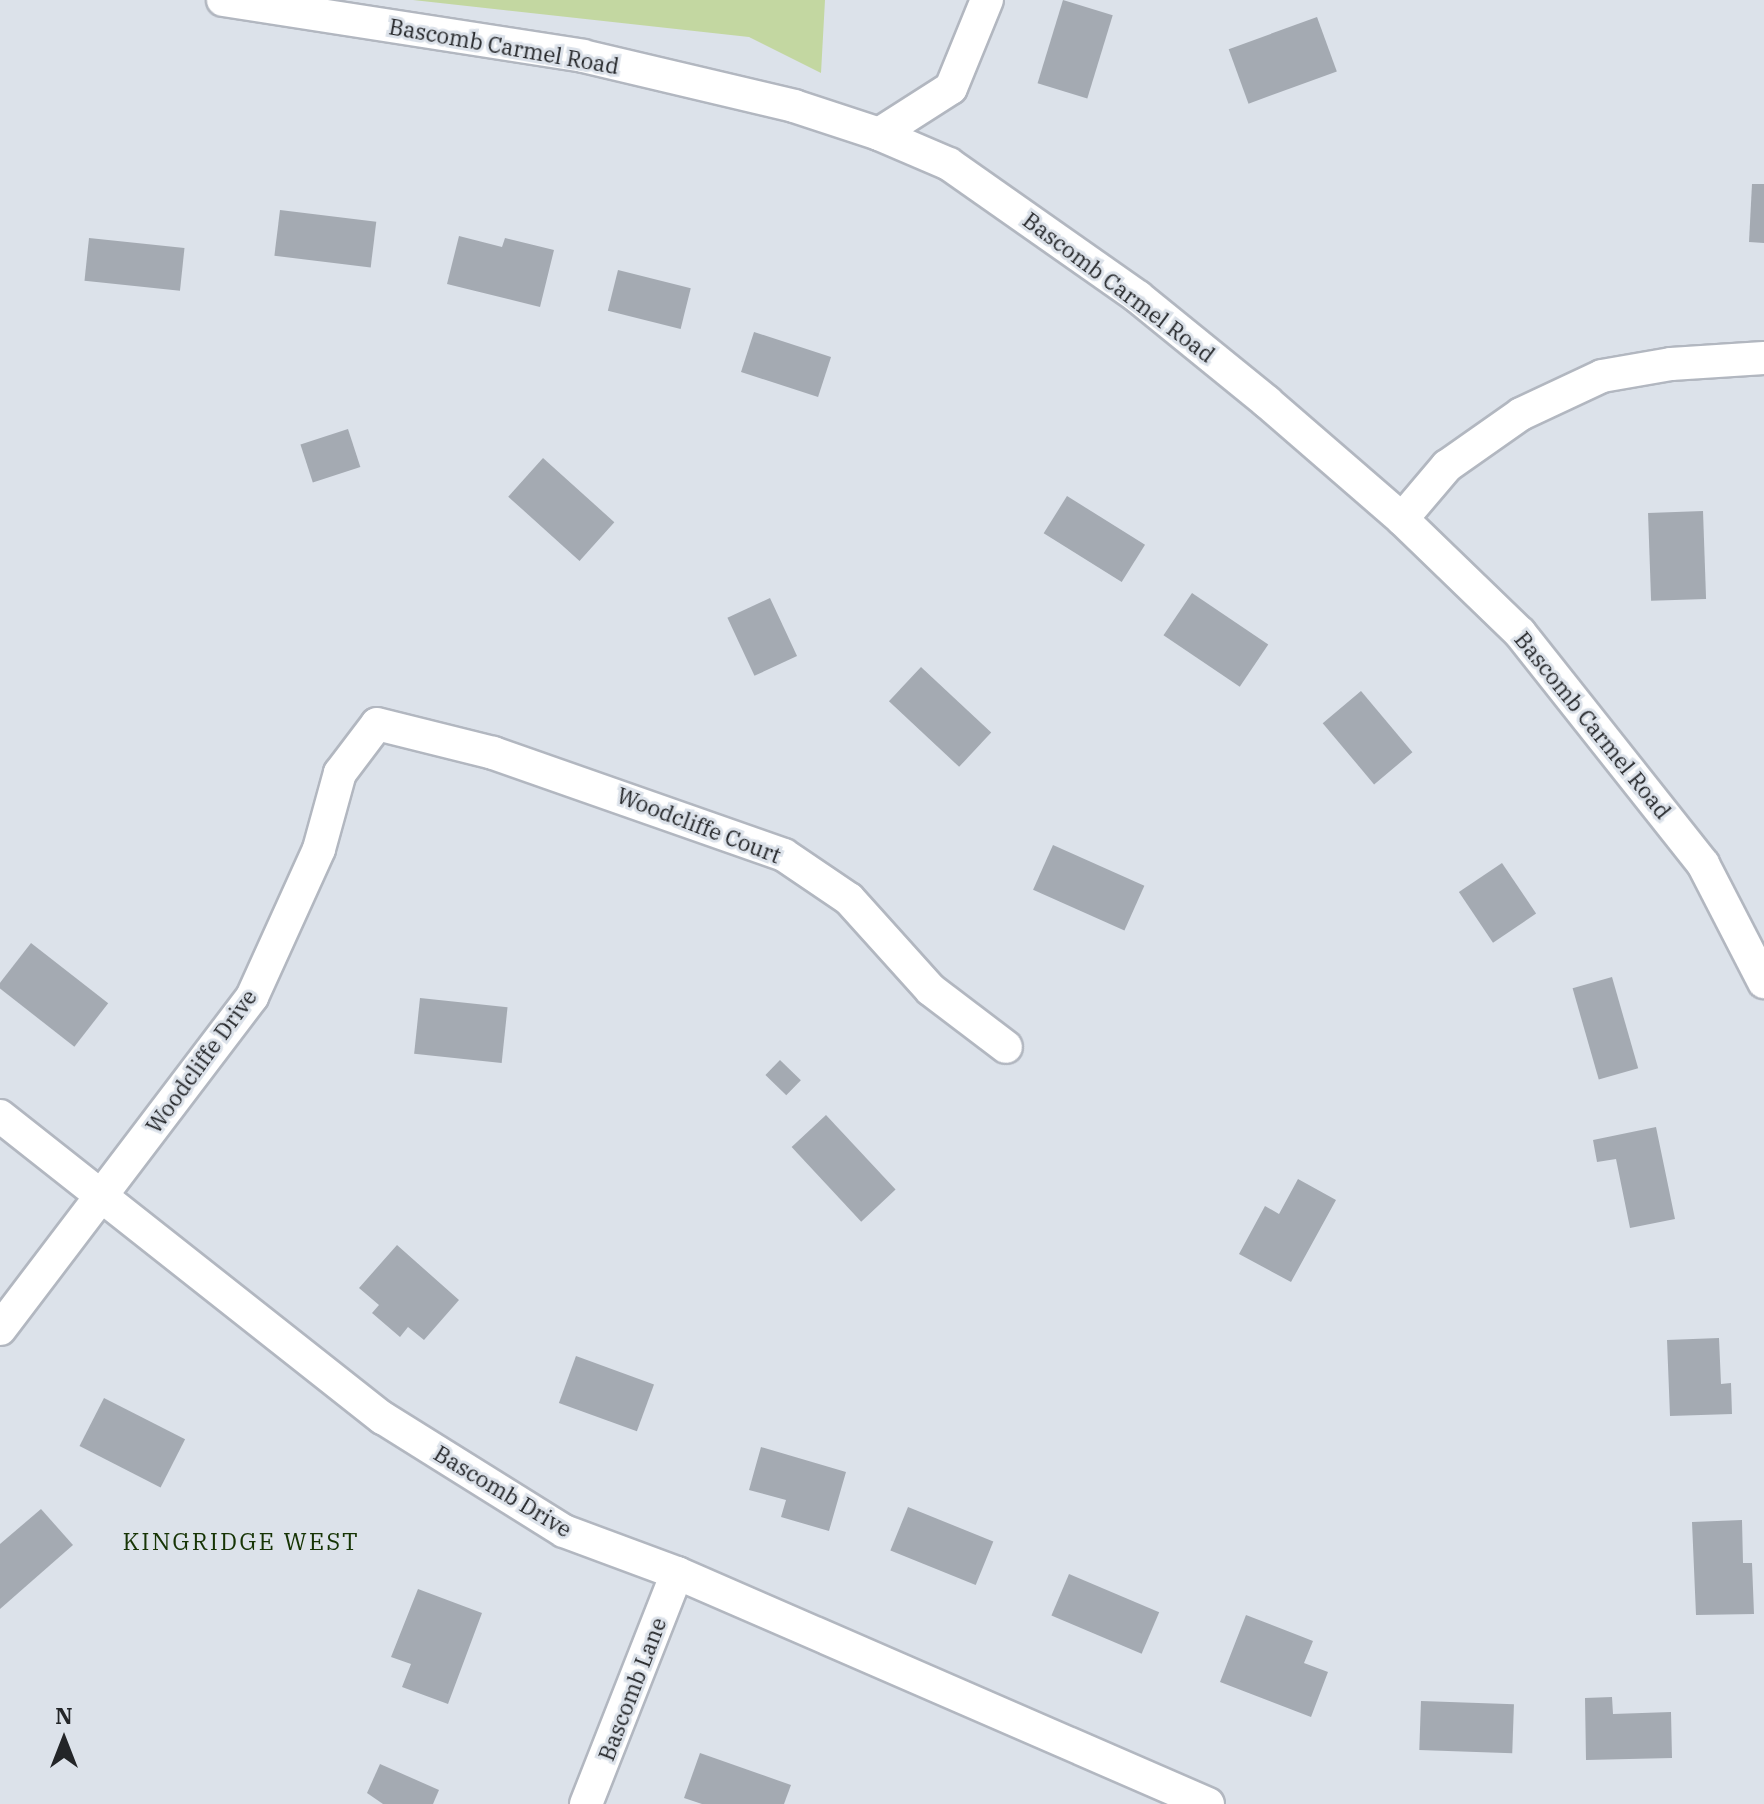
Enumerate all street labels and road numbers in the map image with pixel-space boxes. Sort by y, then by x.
street label: Bascomb Carmel Road [387,13,621,79]
street label: Bascomb Carmel Road [1018,206,1220,368]
street label: Bascomb Carmel Road [1509,626,1677,824]
street label: Woodcliffe Court [613,782,785,868]
street label: Woodcliffe Drive [140,984,262,1138]
street label: Bascomb Drive [429,1440,577,1542]
street label: Bascomb Lane [593,1614,671,1764]

